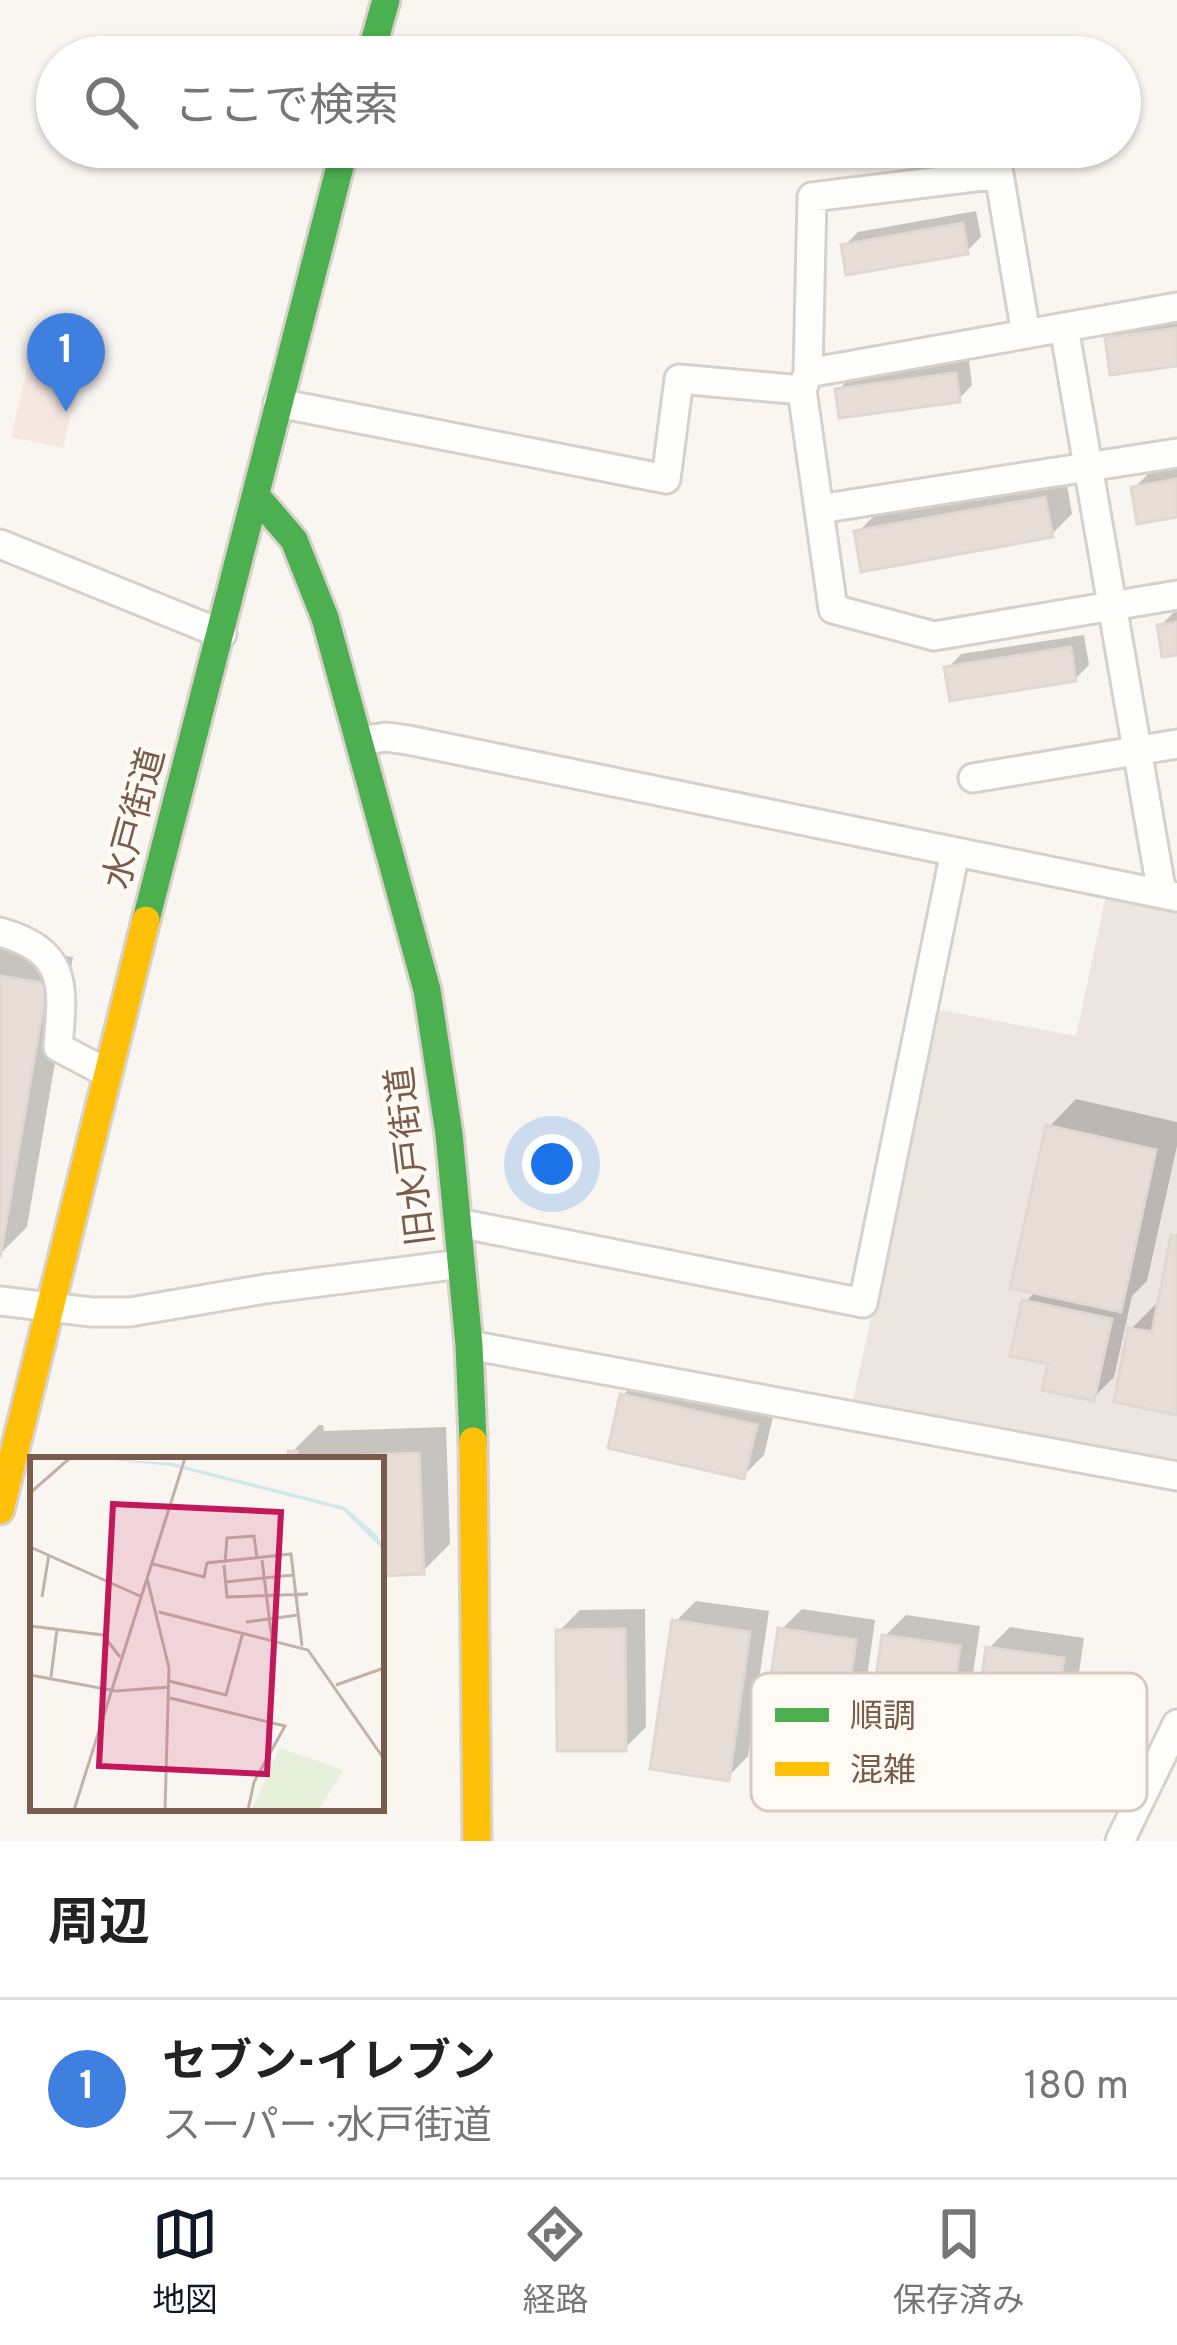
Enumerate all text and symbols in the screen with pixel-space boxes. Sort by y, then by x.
search box [36,36,1141,168]
icon: search [78,69,144,135]
text: ここで検索 [174,80,399,137]
pin: 1 [27,313,105,412]
street label: 水戸街道 [96,743,178,895]
street label: 旧水戸街道 [379,1064,447,1248]
your location [522,1134,582,1194]
inset map [30,1457,384,1811]
legend [751,1673,1147,1811]
text: 順調 [850,1698,916,1740]
text: 混雑 [850,1752,916,1794]
text: 周辺 [48,1894,150,1959]
text: セブン-イレブン [162,2036,496,2093]
text: 1 [79,2064,95,2113]
text: 180 m [1024,2064,1129,2113]
text: スーパー · 水戸街道 [162,2104,492,2153]
tab: 地図 [152,2201,218,2324]
tab: 経路 [522,2201,588,2324]
tab: 保存済み [893,2201,1025,2324]

